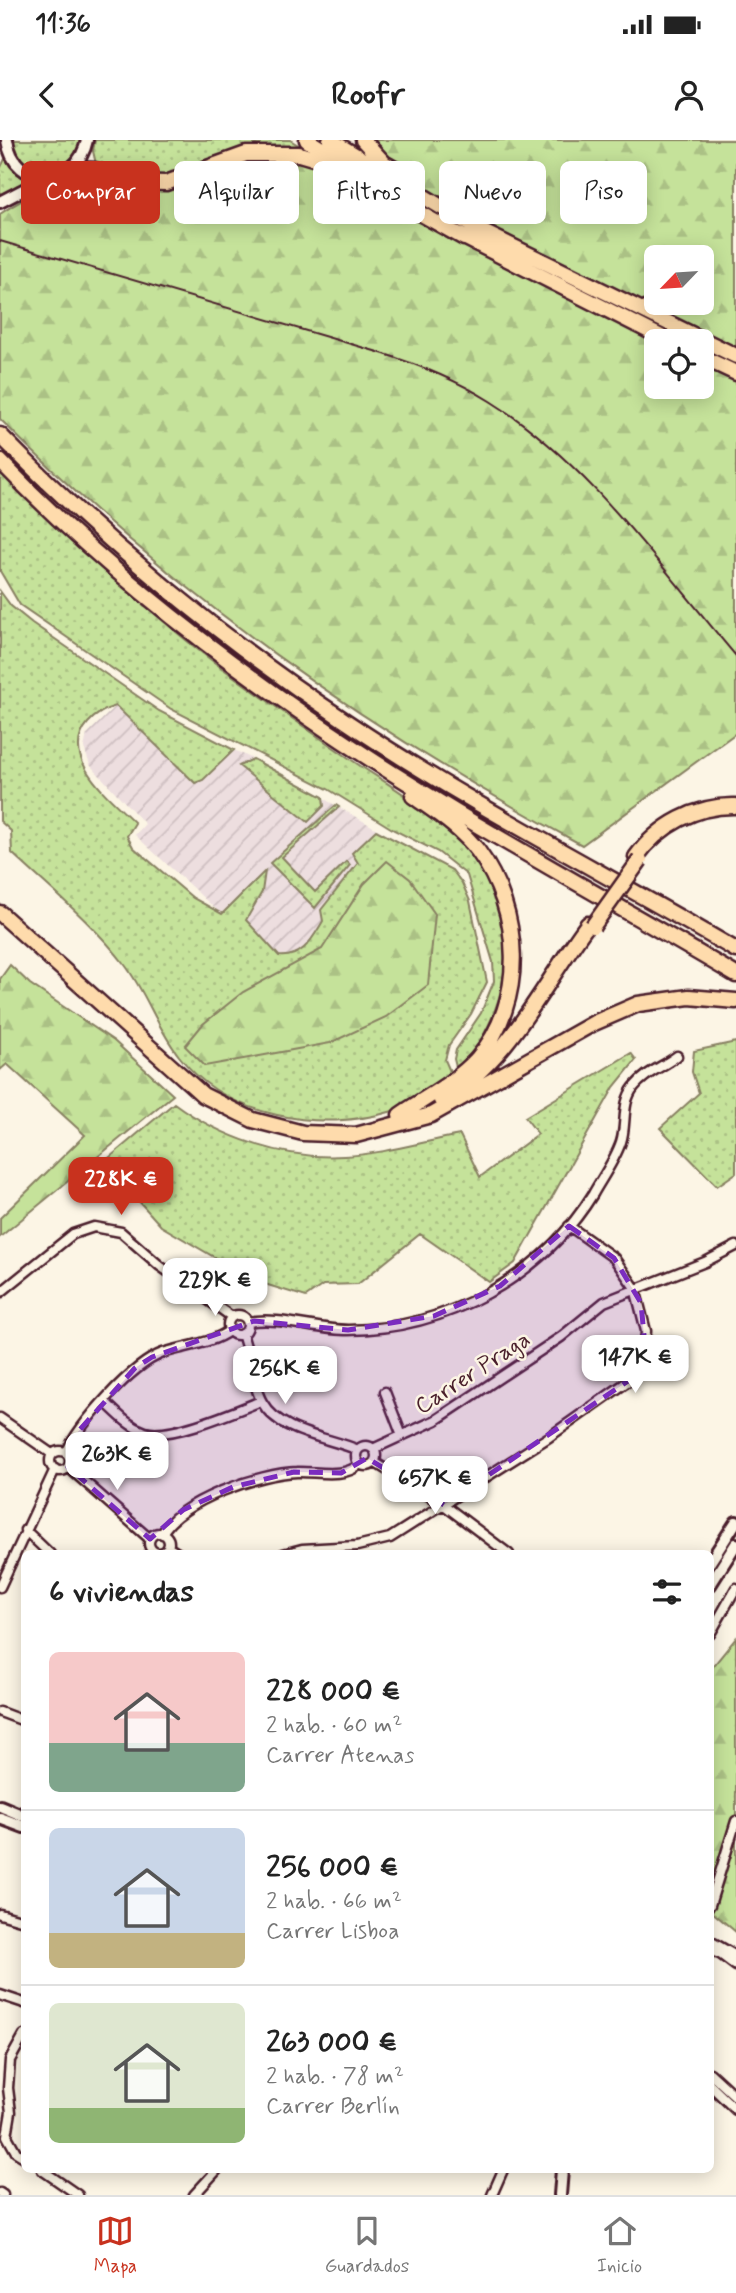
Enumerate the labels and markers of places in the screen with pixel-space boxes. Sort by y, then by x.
pin: 228K € [64,1158,178,1217]
pin: 229K € [158,1258,272,1318]
pin: 147K € [578,1336,692,1395]
pin: 256K € [228,1346,342,1406]
pin: 263K € [60,1432,174,1492]
pin: 657K € [378,1456,492,1516]

